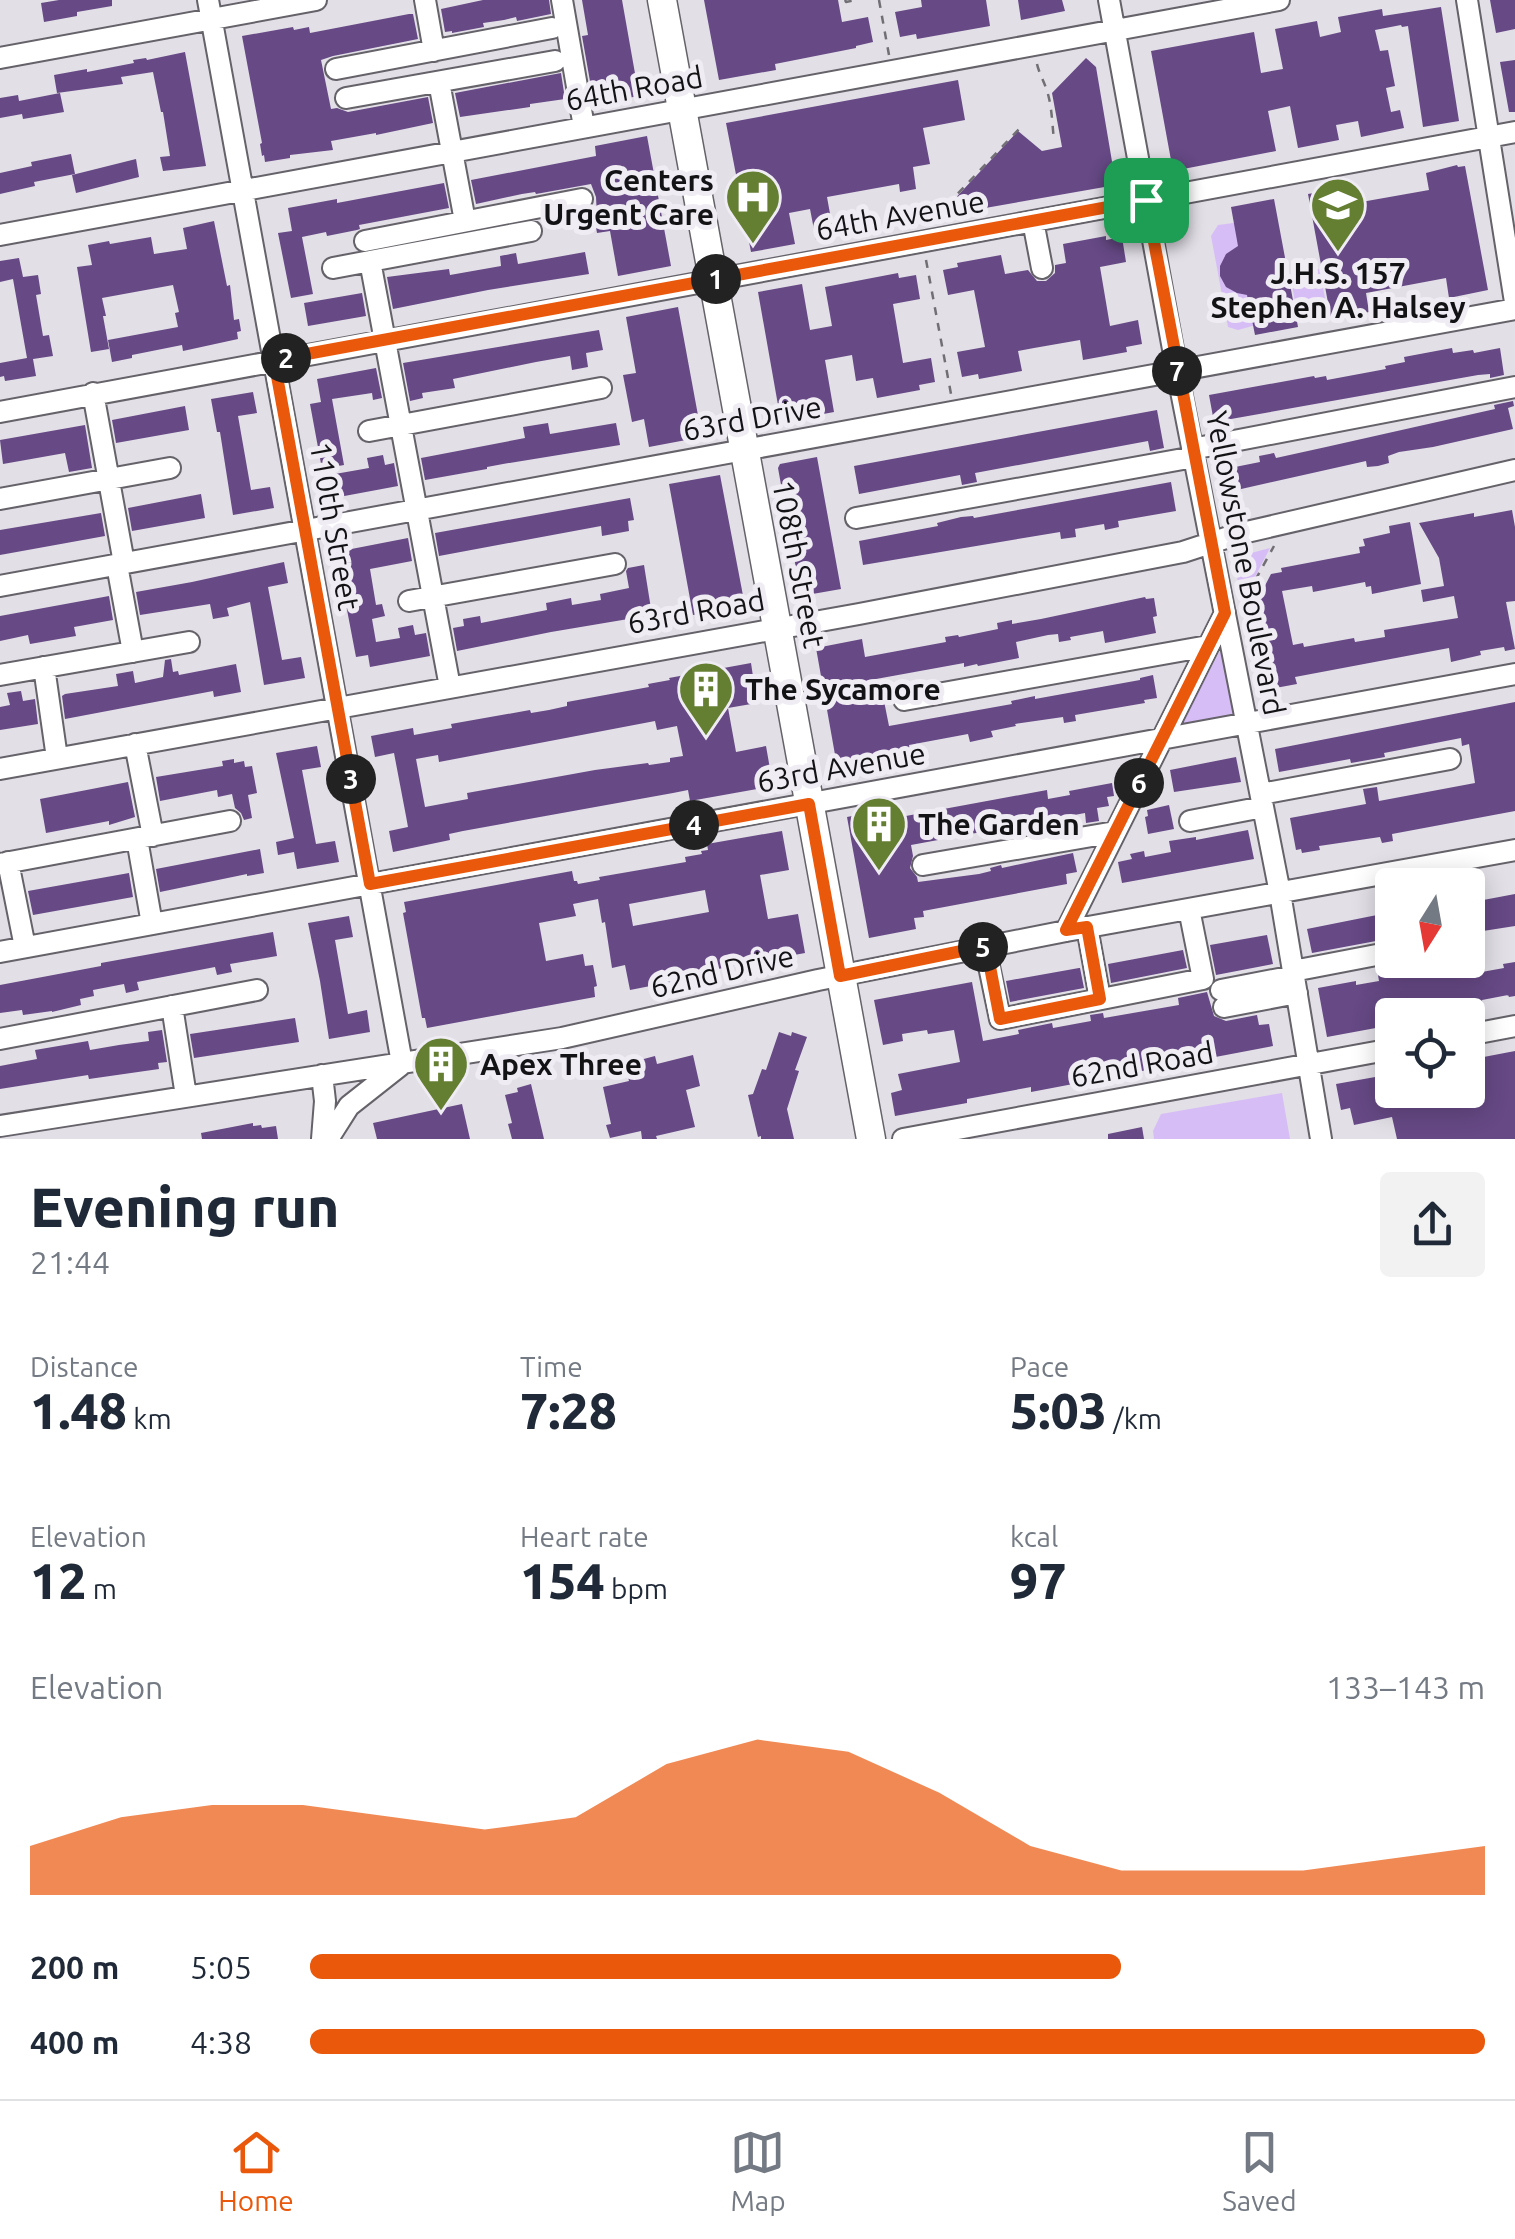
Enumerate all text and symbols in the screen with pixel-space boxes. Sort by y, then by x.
street label: 64th Road [563,59,705,117]
pin [1104,158,1189,243]
place label: Centers Urgent Care [543,163,714,231]
hospital icon: Centers Urgent Care [723,167,783,246]
icon: arrive [1119,173,1174,228]
school or university icon: J.H.S. 157 Stephen A. Halsey [1308,175,1368,254]
street label: 64th Avenue [813,183,987,247]
pin: 1 [691,254,741,304]
place label: J.H.S. 157 Stephen A. Halsey [1210,256,1466,324]
text: 1 [708,263,724,294]
pin: 2 [261,333,311,383]
text: 2 [278,342,294,373]
pin: 7 [1152,346,1202,396]
text: 7 [1169,355,1185,386]
street label: 63rd Drive [680,389,824,447]
street label: Yellowstone Boulevard [1200,408,1292,718]
street label: 110th Street [303,439,367,613]
street label: 108th Street [766,477,832,651]
street label: 63rd Road [625,582,767,640]
building icon: The Sycamore [676,659,736,738]
place label: The Sycamore [745,672,941,706]
street label: 63rd Avenue [754,735,928,799]
pin: 3 [326,754,376,804]
pin: 6 [1114,758,1164,808]
text: 3 [343,763,359,794]
text: 6 [1131,767,1147,798]
building icon: The Garden [849,794,909,873]
pin: 4 [669,800,719,850]
place label: The Garden [918,807,1080,841]
text: 4 [686,809,702,840]
north arrow [1375,868,1485,978]
map controls [1375,868,1485,1108]
pin: 5 [958,922,1008,972]
text: 5 [975,931,991,962]
street label: 62nd Drive [647,938,797,1004]
button: locate [1375,998,1485,1108]
building icon: Apex Three [411,1034,471,1113]
street label: 62nd Road [1068,1035,1216,1093]
place label: Apex Three [480,1047,642,1081]
button: share [1380,1172,1485,1277]
text: Evening run [30,1176,340,1237]
text: 21:44 [30,1244,110,1280]
text: Distance [30,1351,138,1382]
text: Time [520,1351,583,1382]
text: Pace [1010,1351,1069,1382]
text: 1.48 [30,1382,127,1438]
text: 7:28 [520,1382,617,1438]
text: 5:03 [1010,1382,1107,1438]
text: km [127,1403,172,1434]
text: /km [1107,1403,1162,1434]
text: Elevation [30,1521,147,1552]
text: Heart rate [520,1521,649,1552]
text: kcal [1010,1521,1058,1552]
text: 12 [30,1552,86,1608]
text: 154 [520,1552,605,1608]
text: 97 [1010,1552,1066,1608]
text: m [86,1573,117,1604]
text: bpm [605,1573,668,1604]
text: Elevation [30,1669,163,1705]
text: 133–143 m [1326,1669,1485,1705]
text: 200 m [30,1949,119,1985]
text: 5:05 [190,1949,252,1985]
text: 400 m [30,2024,119,2060]
text: 4:38 [190,2024,252,2060]
tab: Home [218,2125,294,2216]
tab: Map [730,2125,786,2216]
tab: Saved [1222,2125,1297,2216]

